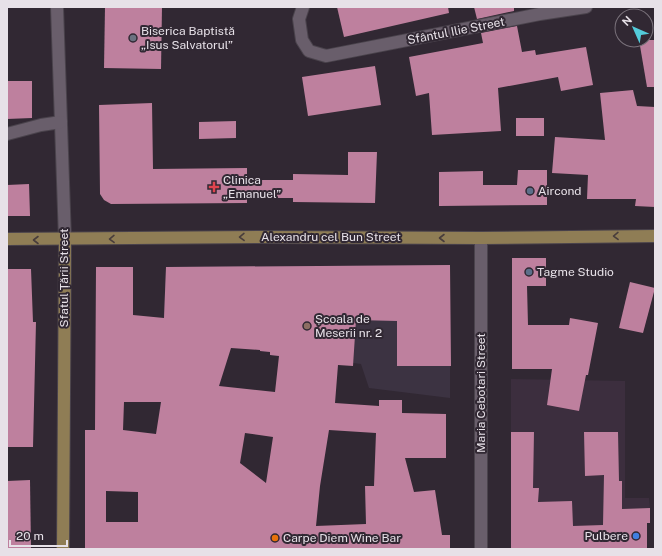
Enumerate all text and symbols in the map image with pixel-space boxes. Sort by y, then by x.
north arrow [614,8,654,48]
text: N [620,14,634,28]
street label: Sfântul Ilie Street [406,15,506,47]
place label: Biserica Baptistă „Isus Salvatorul” [141,24,235,52]
marker: Biserica Baptistă „Isus Salvatorul” [128,33,138,43]
place label: Clinica „Emanuel” [223,173,281,201]
marker: Clinica „Emanuel” [208,181,220,193]
place label: Aircond [538,184,582,198]
marker: Aircond [525,186,535,196]
street label: Sfatul Țării Street [57,228,71,328]
street label: Alexandru cel Bun Street [261,230,401,244]
one-way arrow [613,232,619,240]
one-way arrow [239,233,245,241]
one-way arrow [439,234,445,242]
one-way arrow [33,235,39,244]
one-way arrow [109,235,115,243]
place label: Tagme Studio [537,265,614,279]
marker: Tagme Studio [524,267,534,277]
place label: Școala de Meserii nr. 2 [315,312,382,340]
marker: Școala de Meserii nr. 2 [302,321,312,331]
street label: Maria Cebotari Street [474,333,488,453]
scale bar [10,522,67,548]
text: 20 m [16,529,44,543]
place label: Pulbere [584,529,628,543]
place label: Carpe Diem Wine Bar [283,531,401,545]
marker: Pulbere [631,531,641,541]
marker: Carpe Diem Wine Bar [270,533,280,543]

